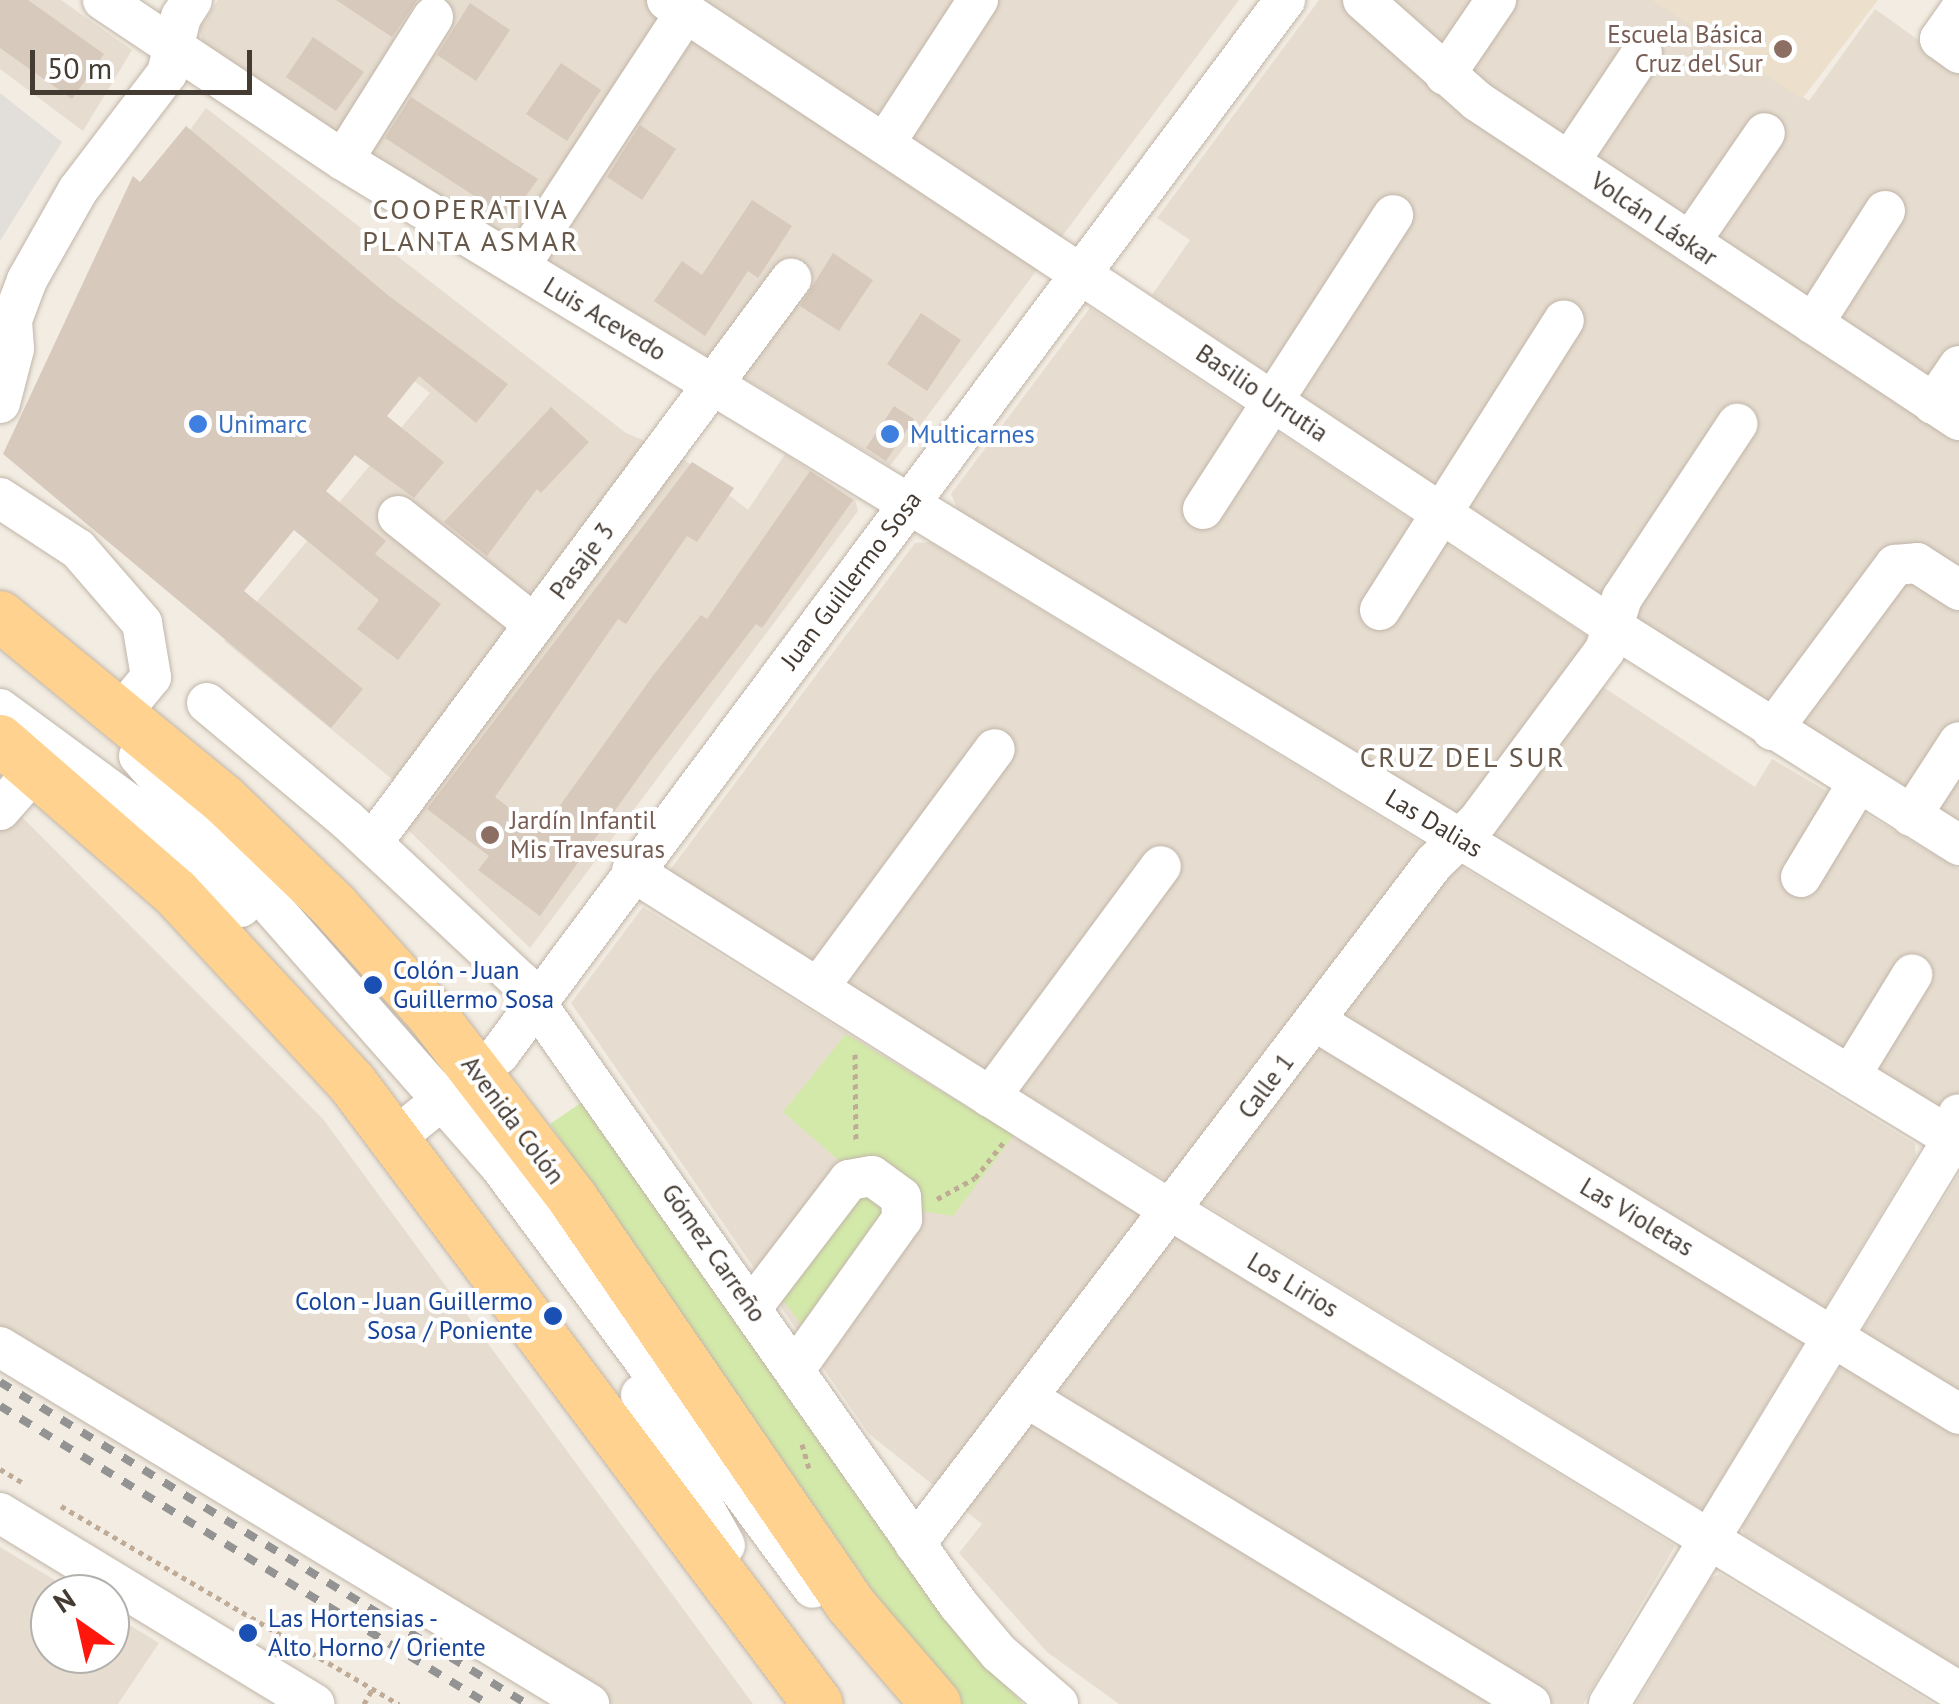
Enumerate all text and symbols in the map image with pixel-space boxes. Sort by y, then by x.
place label: Escuela Básica Cruz del Sur [1607,20,1763,79]
scale bar [35,30,258,92]
marker: Escuela Básica Cruz del Sur [1772,38,1794,60]
text: 50 m [47,48,112,87]
street label: Volcán Láskar [1585,166,1723,272]
district label: COOPERATIVA PLANTA ASMAR [361,192,581,258]
street label: Luis Acevedo [538,271,672,367]
street label: Basilio Urrutia [1190,338,1334,448]
place label: Unimarc [218,409,307,439]
marker: Unimarc [187,413,209,435]
place label: Multicarnes [910,419,1035,449]
marker: Multicarnes [879,423,901,445]
street label: Juan Guillermo Sosa [774,485,928,675]
street label: Pasaje 3 [544,517,620,605]
district label: CRUZ DEL SUR [1359,740,1567,774]
street label: Las Dalias [1380,782,1488,864]
place label: Jardín Infantil Mis Travesuras [510,806,666,865]
marker: Jardín Infantil Mis Travesuras [479,824,501,846]
place label: Colón - Juan Guillermo Sosa [393,956,554,1015]
marker: Colón - Juan Guillermo Sosa [362,974,384,996]
street label: Calle 1 [1232,1047,1300,1125]
street label: Avenida Colón [455,1050,571,1190]
street label: Las Violetas [1575,1171,1699,1263]
street label: Gómez Carreño [655,1178,773,1328]
street label: Los Lirios [1242,1246,1344,1324]
place label: Colon - Juan Guillermo Sosa / Poniente [291,1287,533,1346]
marker: Colon - Juan Guillermo Sosa / Poniente [542,1305,564,1327]
north arrow [30,1574,130,1674]
text: N [46,1580,82,1621]
place label: Las Hortensias - Alto Horno / Oriente [268,1604,486,1663]
marker: Las Hortensias - Alto Horno / Oriente [237,1622,259,1644]

